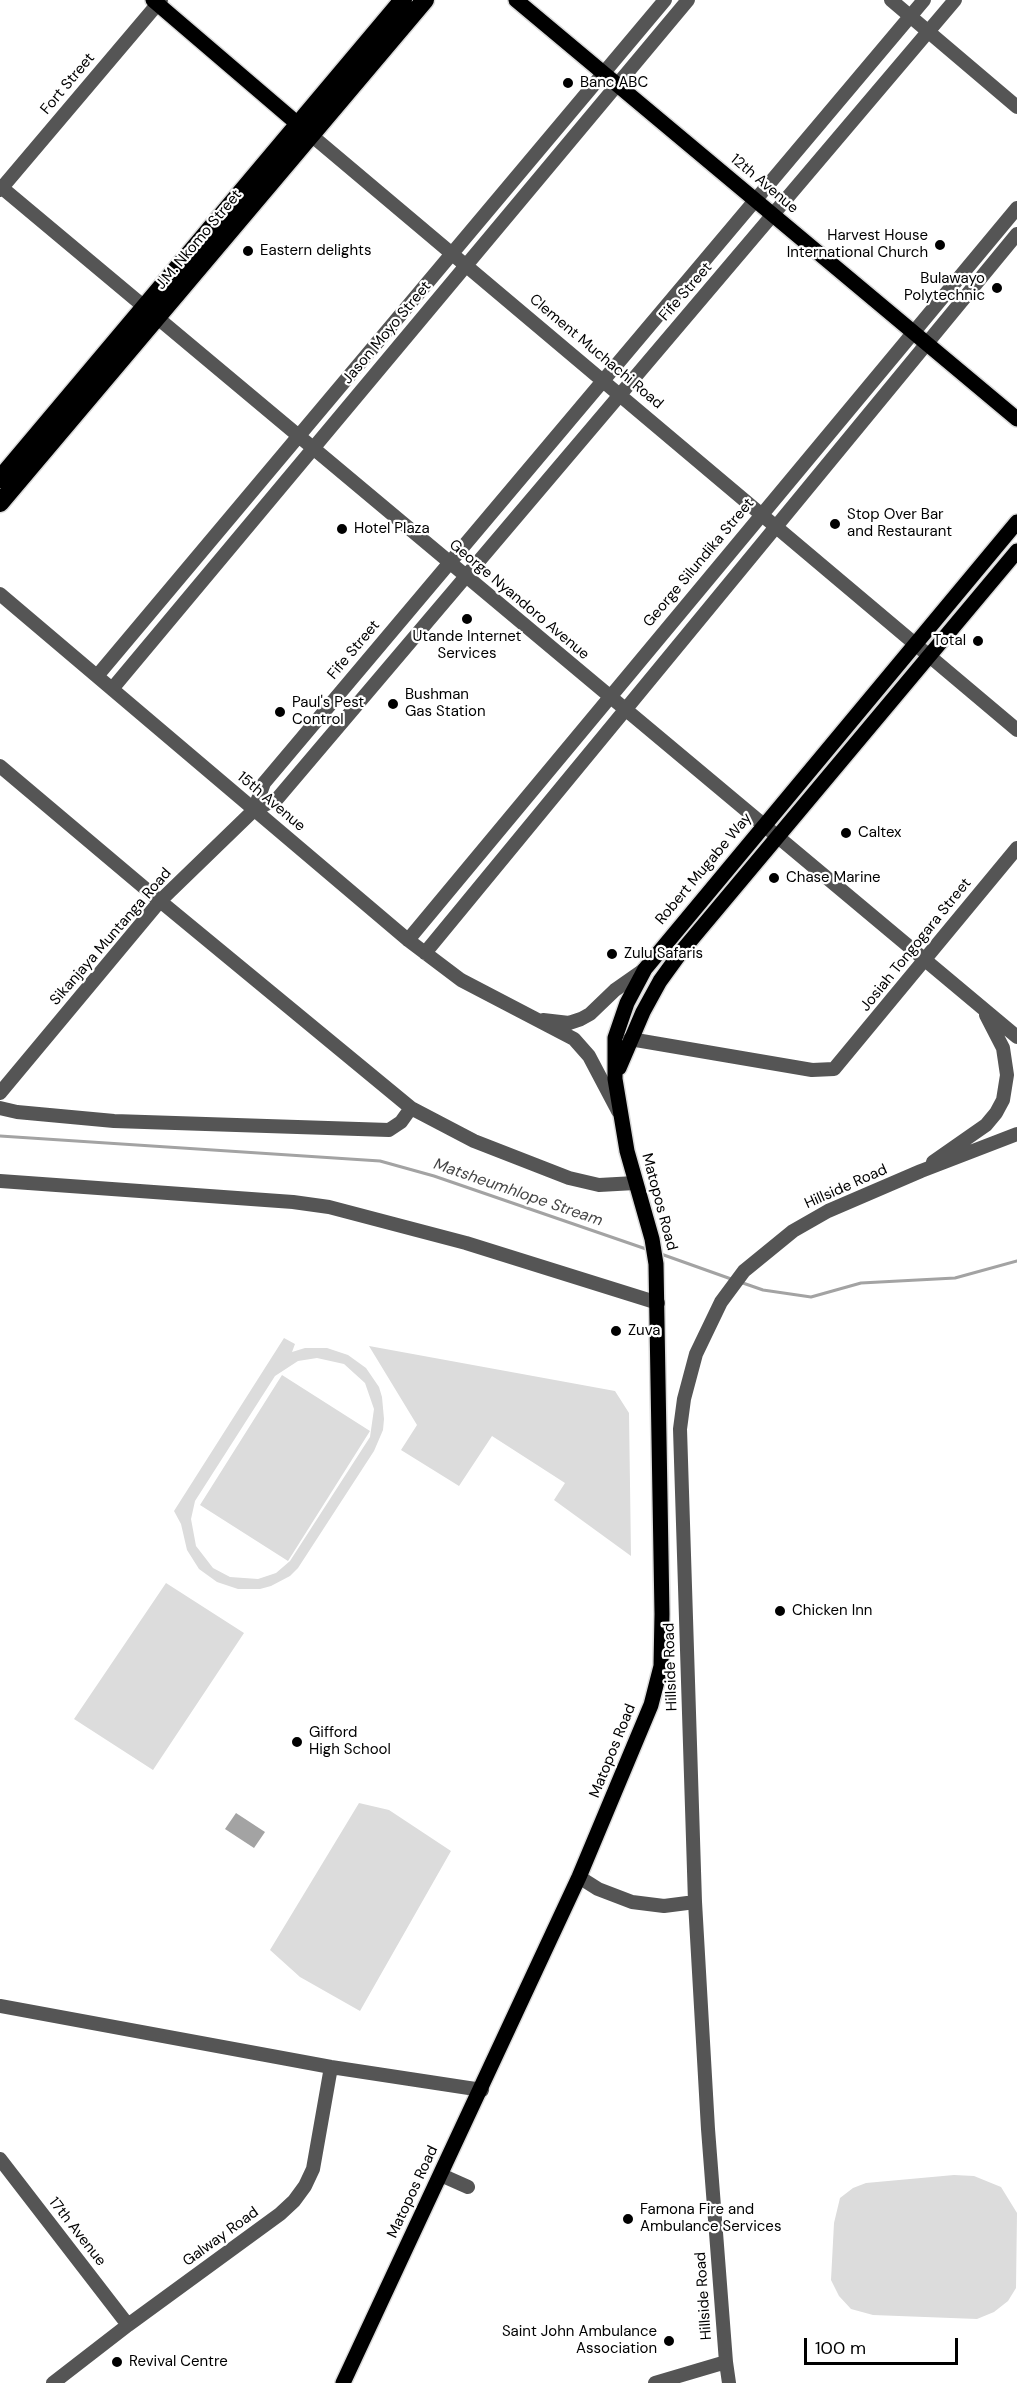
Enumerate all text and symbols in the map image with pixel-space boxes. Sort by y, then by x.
street label: Fort Street [37,50,99,118]
place label: Banc ABC [580,74,648,92]
marker: Banc ABC [561,76,575,90]
street label: 12th Avenue [727,150,801,218]
street label: J.M. Nkomo Street [152,186,246,294]
place label: Harvest House International Church [787,227,928,262]
marker: Harvest House International Church [933,238,947,252]
place label: Eastern delights [260,242,371,260]
marker: Eastern delights [241,244,255,258]
street label: Fife Street [656,259,716,325]
place label: Bulawayo Polytechnic [904,270,985,305]
street label: Jason Moyo Street [339,278,435,388]
marker: Bulawayo Polytechnic [990,281,1004,295]
street label: Clement Muchachi Road [525,291,667,413]
street label: George Silundika Street [640,495,758,631]
place label: Stop Over Bar and Restaurant [847,506,952,541]
marker: Stop Over Bar and Restaurant [828,517,842,531]
place label: Hotel Plaza [354,520,430,538]
marker: Hotel Plaza [335,522,349,536]
street label: George Nyandoro Avenue [445,536,593,664]
marker: Utande Internet Services [460,612,474,626]
street label: Fife Street [324,617,384,683]
place label: Utande Internet Services [412,628,522,663]
place label: Total [933,632,966,650]
marker: Total [971,634,985,648]
place label: Bushman Gas Station [405,686,486,721]
place label: Paul's Pest Control [292,694,364,729]
marker: Bushman Gas Station [386,697,400,711]
marker: Paul's Pest Control [273,705,287,719]
street label: 15th Avenue [233,768,309,836]
street label: Robert Mugabe Way [652,809,756,929]
place label: Caltex [858,824,902,842]
marker: Caltex [839,826,853,840]
street label: Sikanjaya Muntanga Road [46,865,176,1009]
place label: Chase Marine [786,869,881,887]
marker: Chase Marine [767,871,781,885]
street label: Josiah Tongogara Street [857,875,975,1015]
place label: Zulu Safaris [624,945,703,963]
marker: Zulu Safaris [605,947,619,961]
street label: Matopos Road [637,1151,681,1253]
water label: Matsheumhlope Stream [431,1155,605,1231]
street label: Hillside Road [802,1161,890,1213]
place label: Zuva [628,1322,660,1340]
marker: Zuva [609,1324,623,1338]
place label: Chicken Inn [792,1602,872,1620]
marker: Chicken Inn [773,1604,787,1618]
street label: Hillside Road [660,1622,682,1712]
street label: Matopos Road [586,1701,640,1801]
place label: Gifford High School [309,1724,391,1759]
marker: Gifford High School [290,1735,304,1749]
street label: Matopos Road [384,2143,442,2241]
street label: 17th Avenue [45,2194,109,2270]
place label: Famona Fire and Ambulance Services [640,2201,781,2236]
street label: Galway Road [180,2203,262,2271]
marker: Famona Fire and Ambulance Services [621,2212,635,2226]
street label: Hillside Road [692,2251,716,2341]
place label: Saint John Ambulance Association [502,2323,657,2358]
scale bar [807,2326,962,2364]
marker: Saint John Ambulance Association [662,2334,676,2348]
text: 100 m [815,2336,866,2360]
place label: Revival Centre [129,2353,228,2371]
marker: Revival Centre [110,2355,124,2369]

